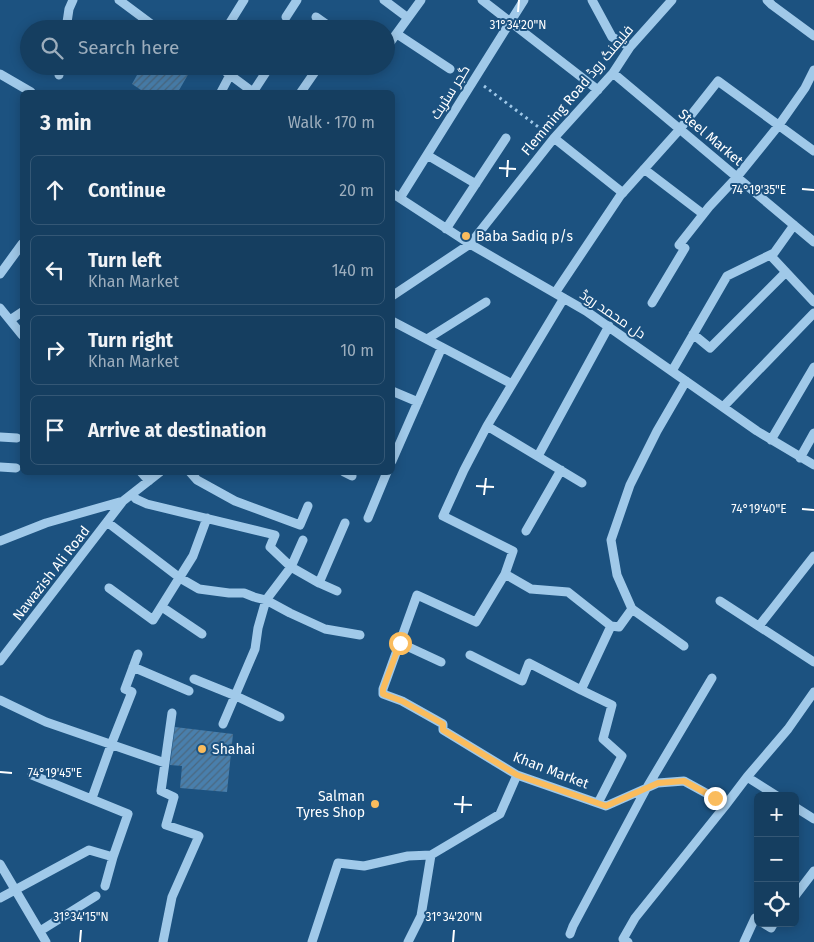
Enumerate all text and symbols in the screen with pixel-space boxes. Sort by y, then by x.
text: 31°34'20"N [489,18,547,32]
search box [20,20,395,75]
street label: Flemming Road فلیمنگ روڈ [518,22,637,159]
icon: search [38,34,66,62]
text: Search here [78,36,179,59]
street label: گجر سٹریٹ [427,62,474,123]
street label: Steel Market [675,105,747,170]
text: 3 min [40,110,92,136]
text: Walk · 170 m [288,113,375,132]
icon: ahead [41,176,69,204]
text: Continue [88,179,166,202]
text: 20 m [339,181,374,200]
text: 74°19'35"E [732,183,786,197]
place label: Baba Sadiq p/s [476,228,573,245]
marker: Baba Sadiq p/s [460,230,472,242]
text: Turn left [88,249,162,272]
icon: left [41,256,69,284]
text: 140 m [332,261,374,280]
text: Khan Market [88,272,179,291]
street label: دل محمد روڈ [576,286,649,343]
text: Turn right [88,329,173,352]
icon: right [41,336,69,364]
text: 10 m [340,341,374,360]
text: Khan Market [88,352,179,371]
icon: arrive [41,416,69,444]
text: Arrive at destination [88,419,267,442]
text: 74°19'40"E [731,502,787,516]
street label: Nawazish Ali Road [9,523,94,624]
route start [389,632,412,655]
place label: Shahai [212,741,255,758]
marker: Shahai [196,743,208,755]
street label: Khan Market [511,748,592,793]
text: 74°19'45"E [28,766,82,780]
route end [704,787,727,810]
place label: Salman Tyres Shop [296,788,365,821]
map controls [754,792,799,927]
button: + [754,792,799,837]
marker: Salman Tyres Shop [369,798,381,810]
button: − [754,837,799,882]
button: locate [754,882,799,927]
text: 31°34'15"N [53,910,109,924]
text: 31°34'20"N [425,910,483,924]

